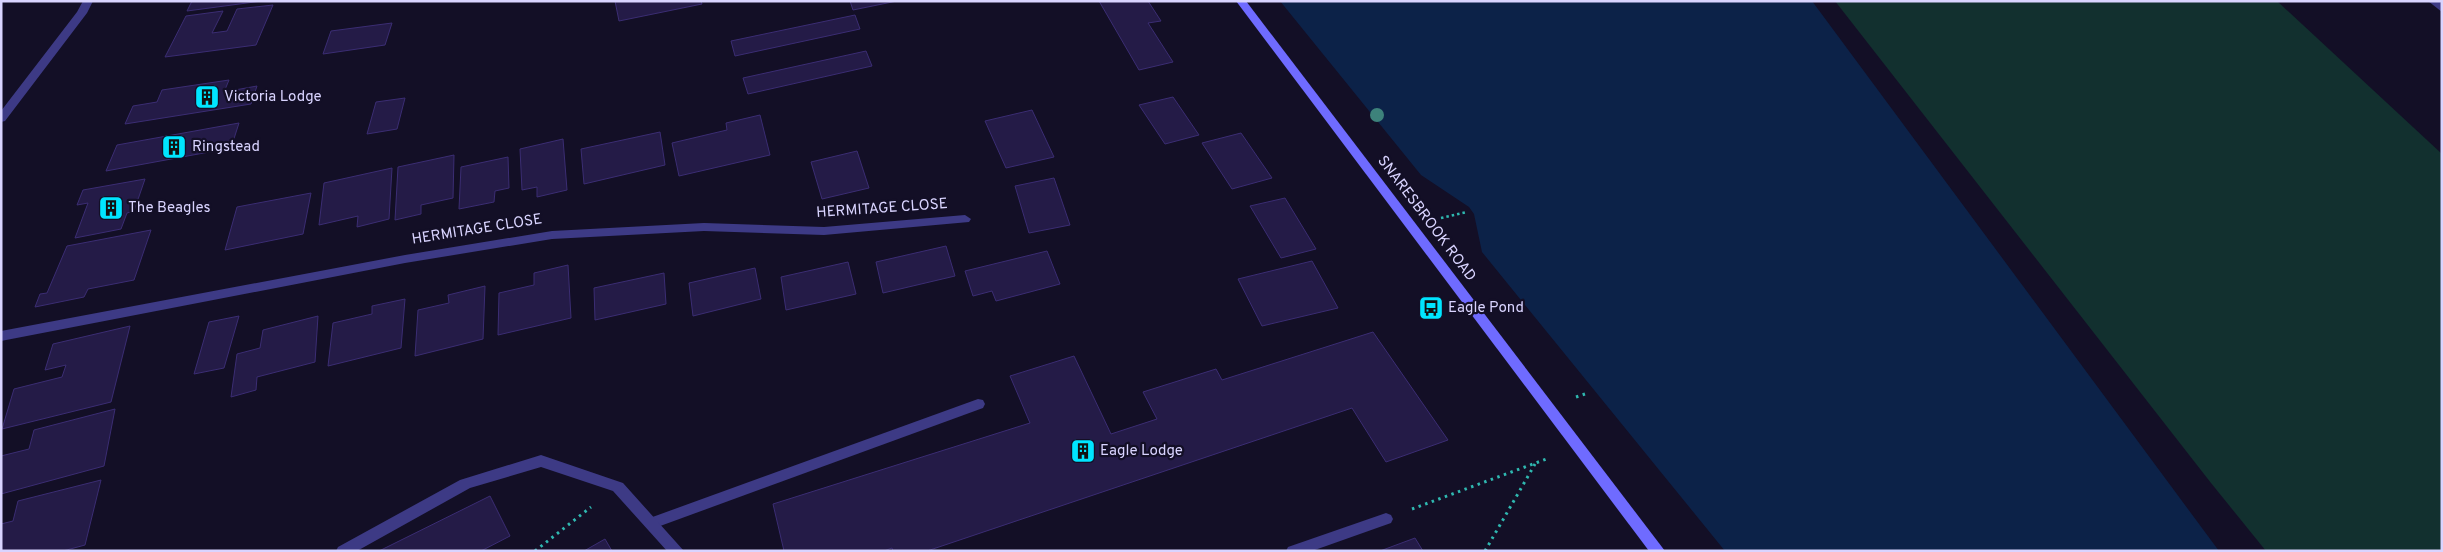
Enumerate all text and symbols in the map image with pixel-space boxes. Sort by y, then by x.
building icon: Victoria Lodge [194,84,220,110]
place label: Victoria Lodge [224,88,322,107]
building icon: Ringstead [161,134,187,160]
place label: Ringstead [192,138,260,157]
street label: SNARESBROOK ROAD [1373,152,1479,286]
building icon: The Beagles [98,195,124,221]
street label: HERMITAGE CLOSE [816,195,948,223]
place label: The Beagles [128,199,210,218]
street label: HERMITAGE CLOSE [410,210,544,250]
bus stop icon: Eagle Pond [1418,295,1444,321]
place label: Eagle Pond [1448,299,1524,318]
building icon: Eagle Lodge [1070,438,1096,464]
place label: Eagle Lodge [1100,442,1183,461]

